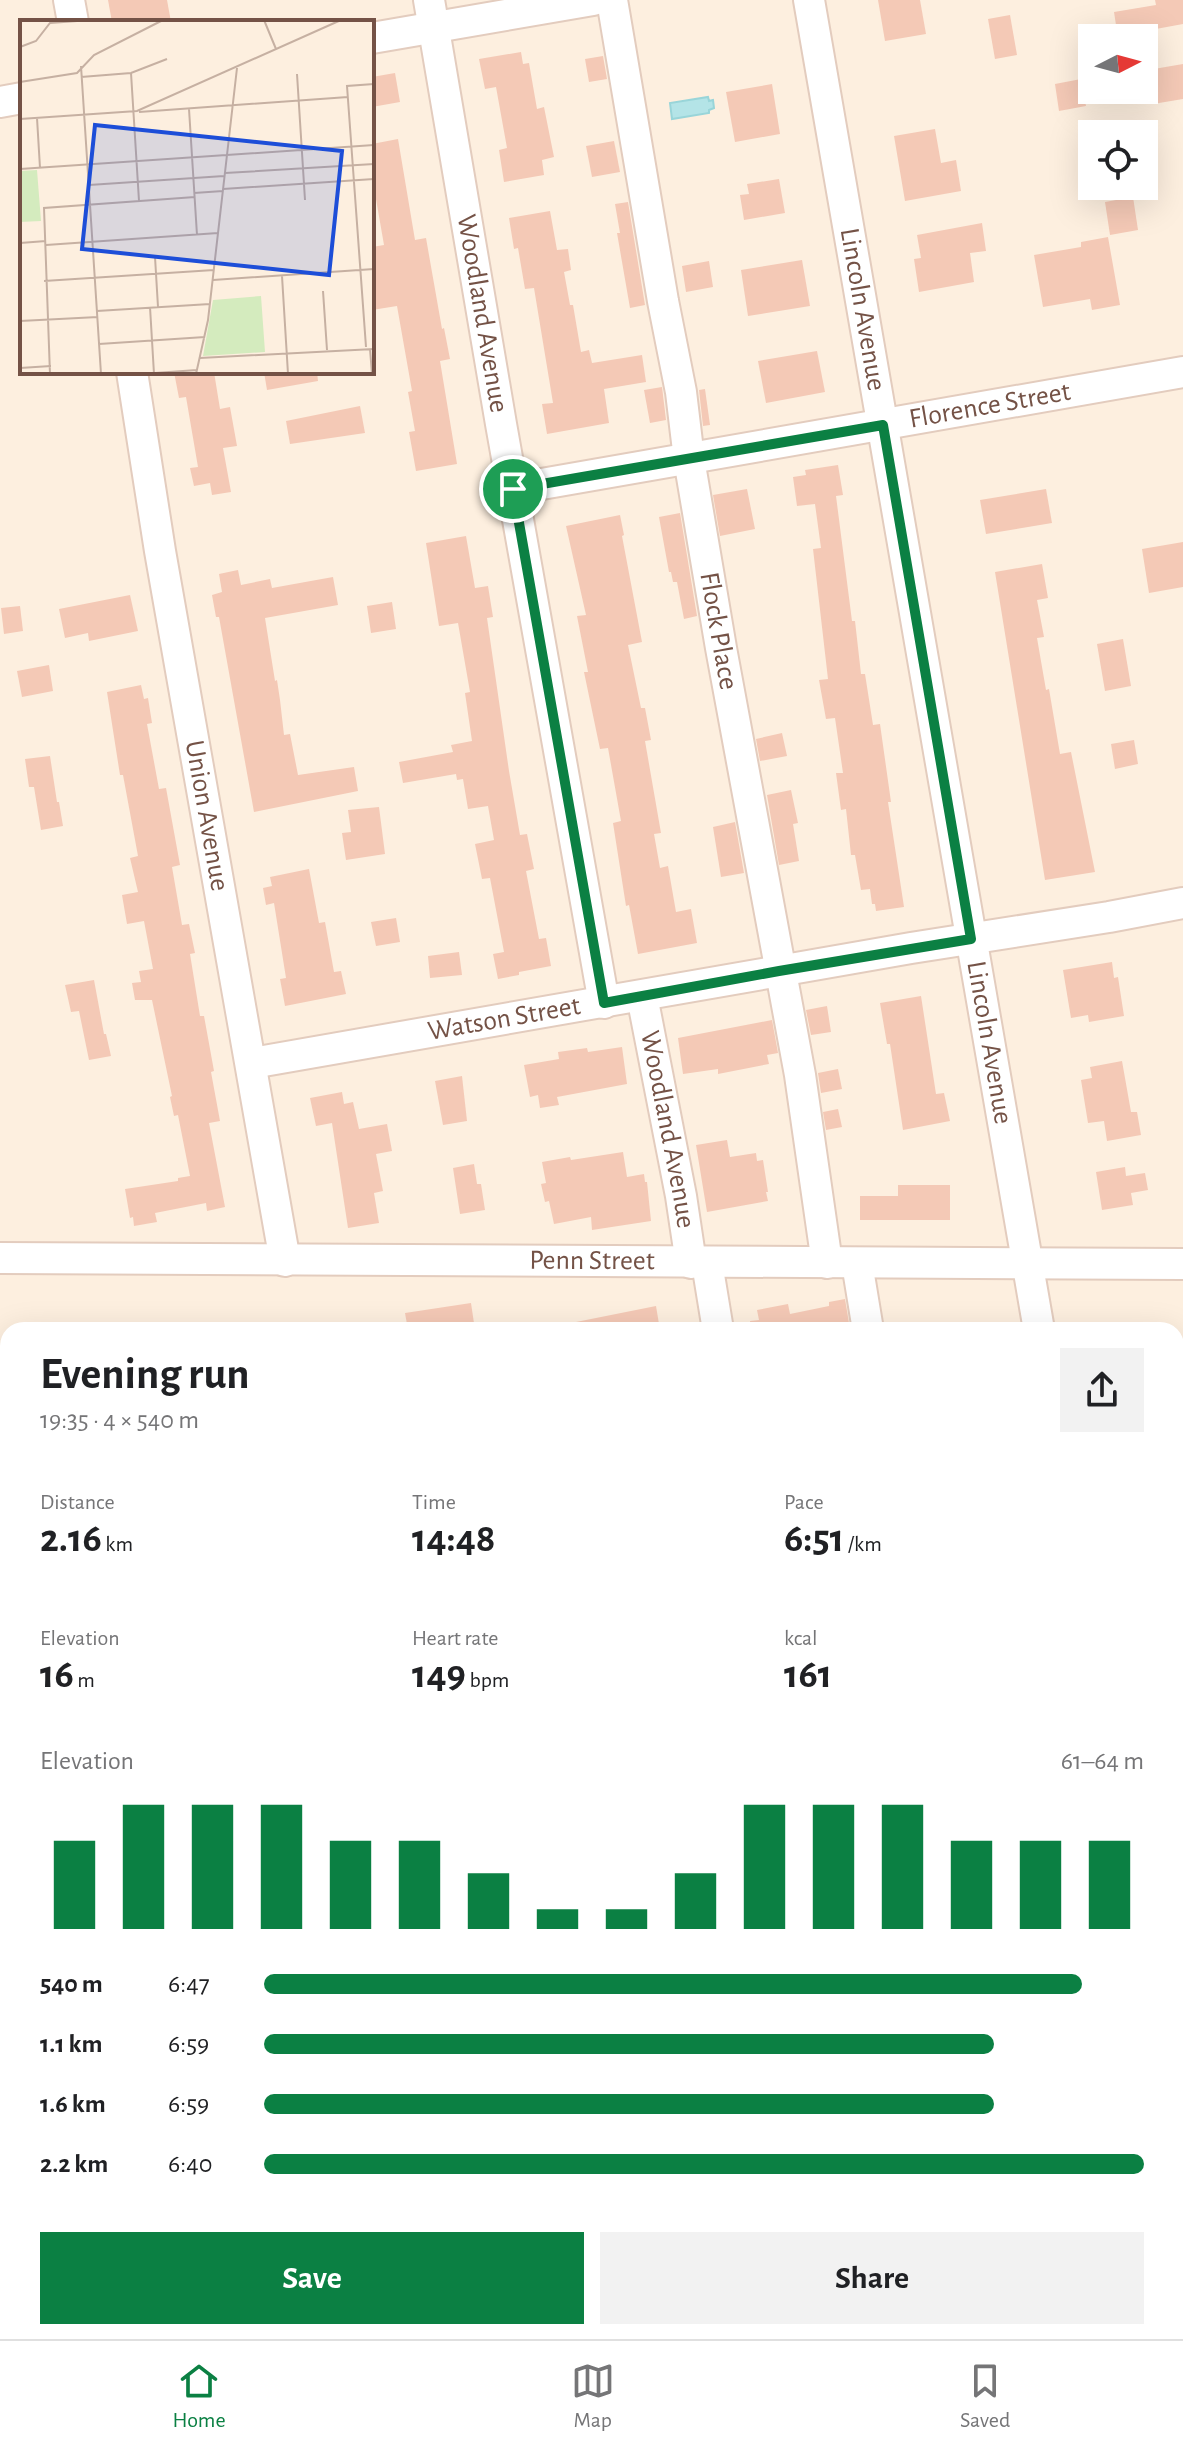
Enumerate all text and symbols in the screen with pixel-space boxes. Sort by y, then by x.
inset map [20,20,374,374]
north arrow [1078,24,1158,104]
map controls [1078,24,1158,200]
button: locate [1078,120,1158,200]
street label: Woodland Avenue [452,212,513,415]
street label: Lincoln Avenue [835,226,890,393]
street label: Florence Street [907,378,1073,434]
pin [479,455,547,523]
icon: arrive [491,467,535,511]
street label: Flock Place [694,570,742,692]
street label: Union Avenue [180,738,234,893]
street label: Lincoln Avenue [961,959,1017,1126]
street label: Watson Street [426,992,583,1046]
street label: Woodland Avenue [635,1028,700,1230]
street label: Penn Street [529,1247,655,1275]
button: share [1060,1348,1144,1432]
text: Evening run [40,1353,249,1397]
text: 19:35 · 4 × 540 m [40,1407,199,1433]
text: Distance [40,1491,115,1513]
text: Time [412,1491,456,1513]
text: Pace [784,1491,824,1513]
text: 2.16 [40,1519,102,1559]
text: 14:48 [412,1519,496,1559]
text: 6:51 [784,1519,844,1559]
text: km [102,1533,133,1555]
text: /km [844,1533,882,1555]
text: Elevation [40,1627,120,1649]
text: Heart rate [412,1627,498,1649]
text: kcal [784,1627,818,1649]
text: 16 [40,1655,74,1695]
text: 149 [412,1655,466,1695]
text: 161 [784,1655,832,1695]
text: m [74,1669,95,1691]
text: bpm [466,1669,509,1691]
text: Elevation [40,1748,134,1774]
text: 61–64 m [1061,1748,1144,1774]
text: 540 m [40,1971,103,1997]
text: 6:47 [168,1971,210,1997]
text: 1.1 km [40,2031,102,2057]
text: 6:59 [168,2031,209,2057]
text: 1.6 km [40,2091,106,2117]
text: 6:59 [168,2091,209,2117]
text: 2.2 km [40,2151,108,2177]
text: 6:40 [168,2151,212,2177]
button: Save [40,2232,584,2324]
button: Share [600,2232,1144,2324]
tab: Home [173,2359,226,2433]
tab: Map [571,2359,615,2433]
tab: Saved [960,2359,1010,2433]

